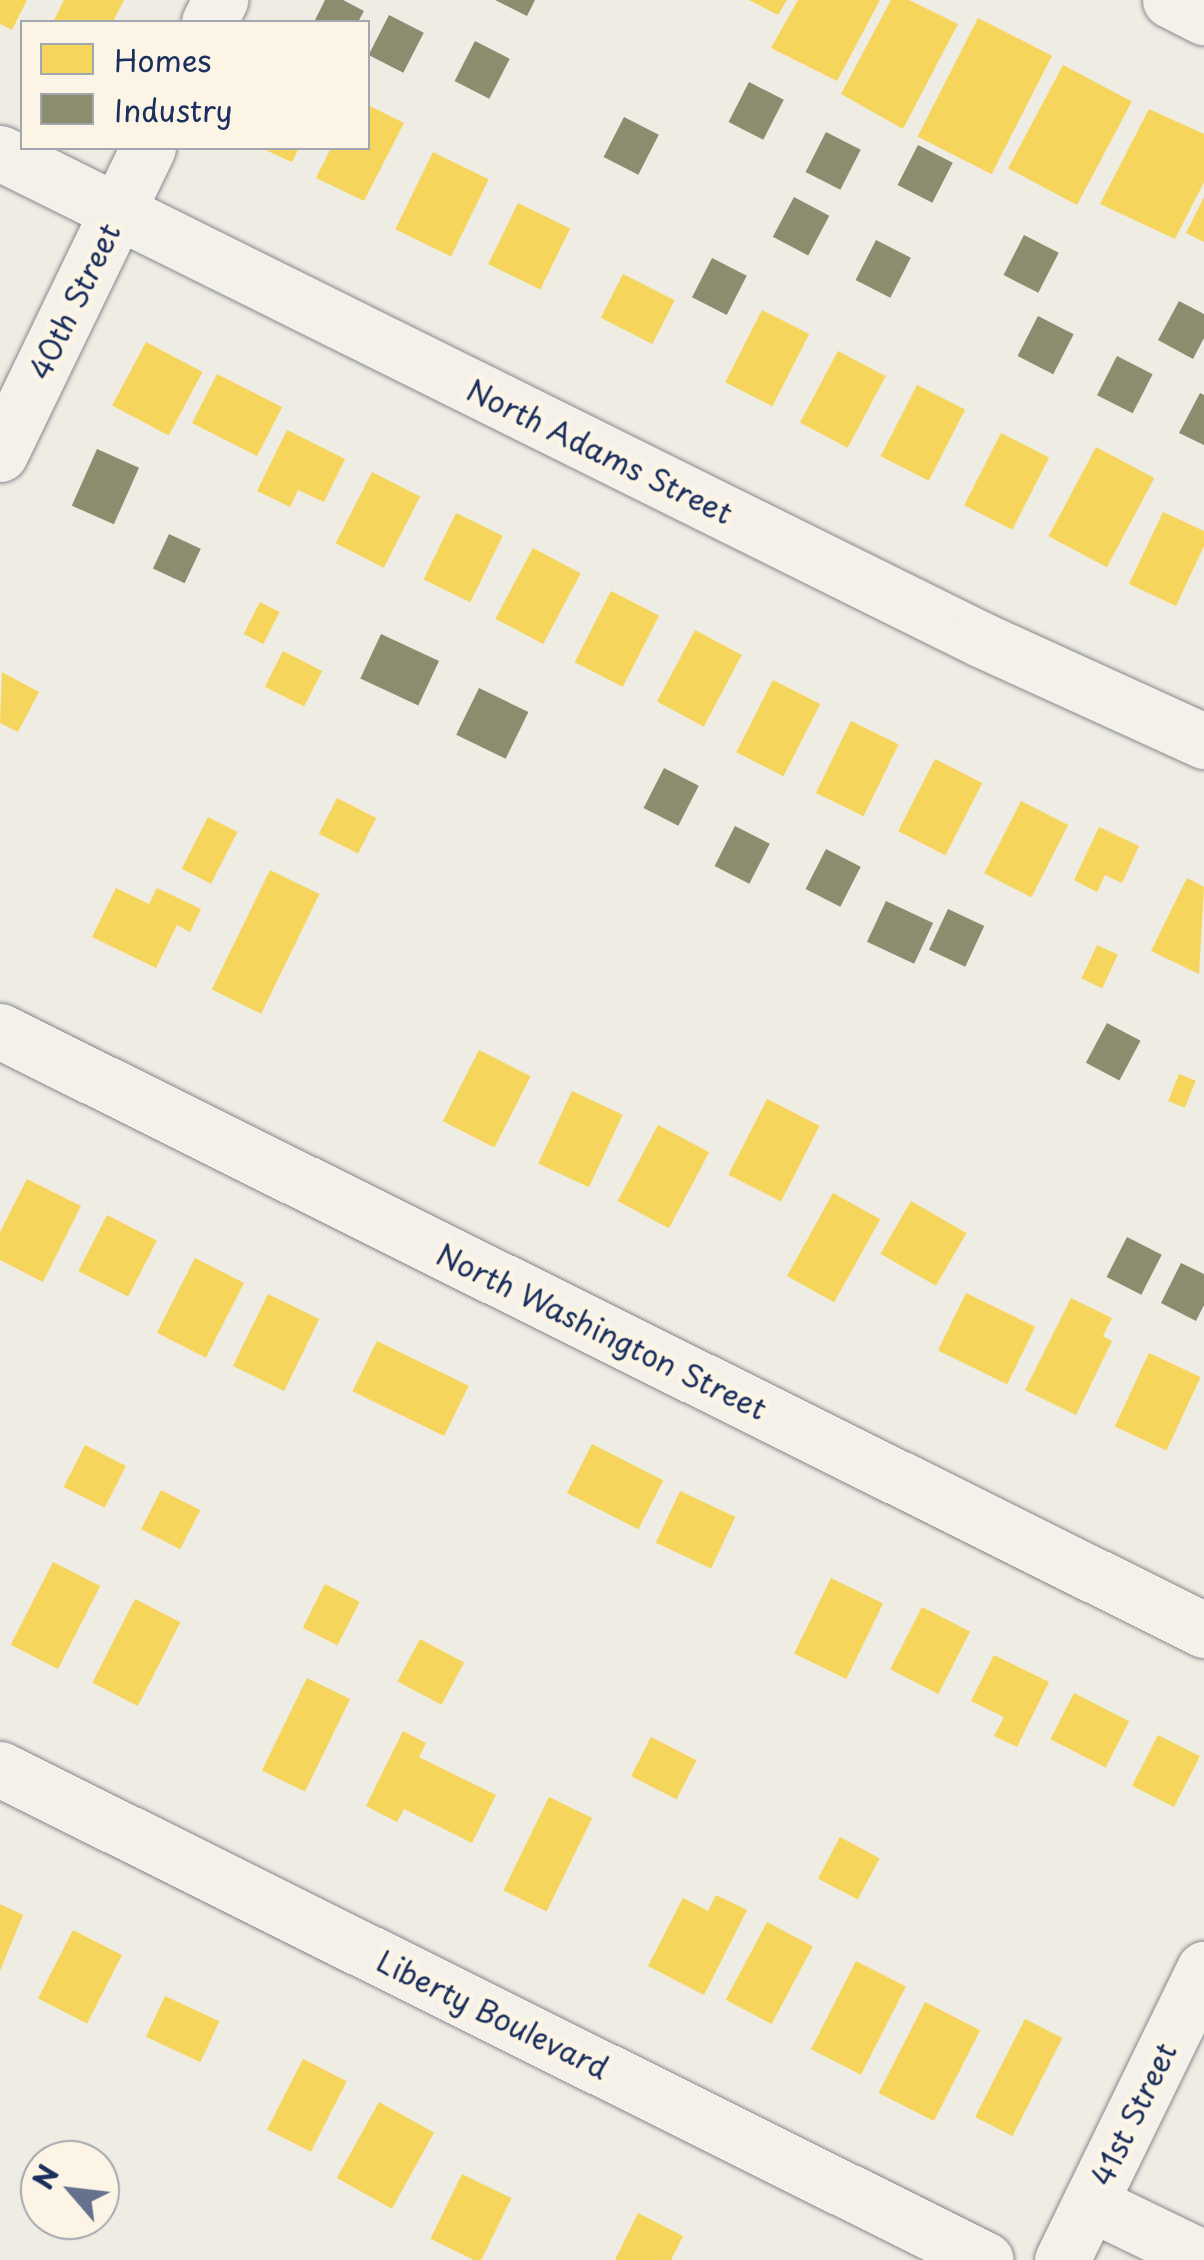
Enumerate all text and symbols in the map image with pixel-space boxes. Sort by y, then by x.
legend [20,20,370,150]
text: Homes [114,37,211,82]
text: Industry [114,87,233,132]
street label: 40th Street [20,216,128,386]
street label: North Adams Street [460,370,740,532]
street label: North Washington Street [432,1236,772,1426]
street label: Liberty Boulevard [371,1942,615,2086]
street label: 41st Street [1082,2034,1184,2194]
north arrow [20,2140,120,2240]
text: N [21,2157,69,2197]

